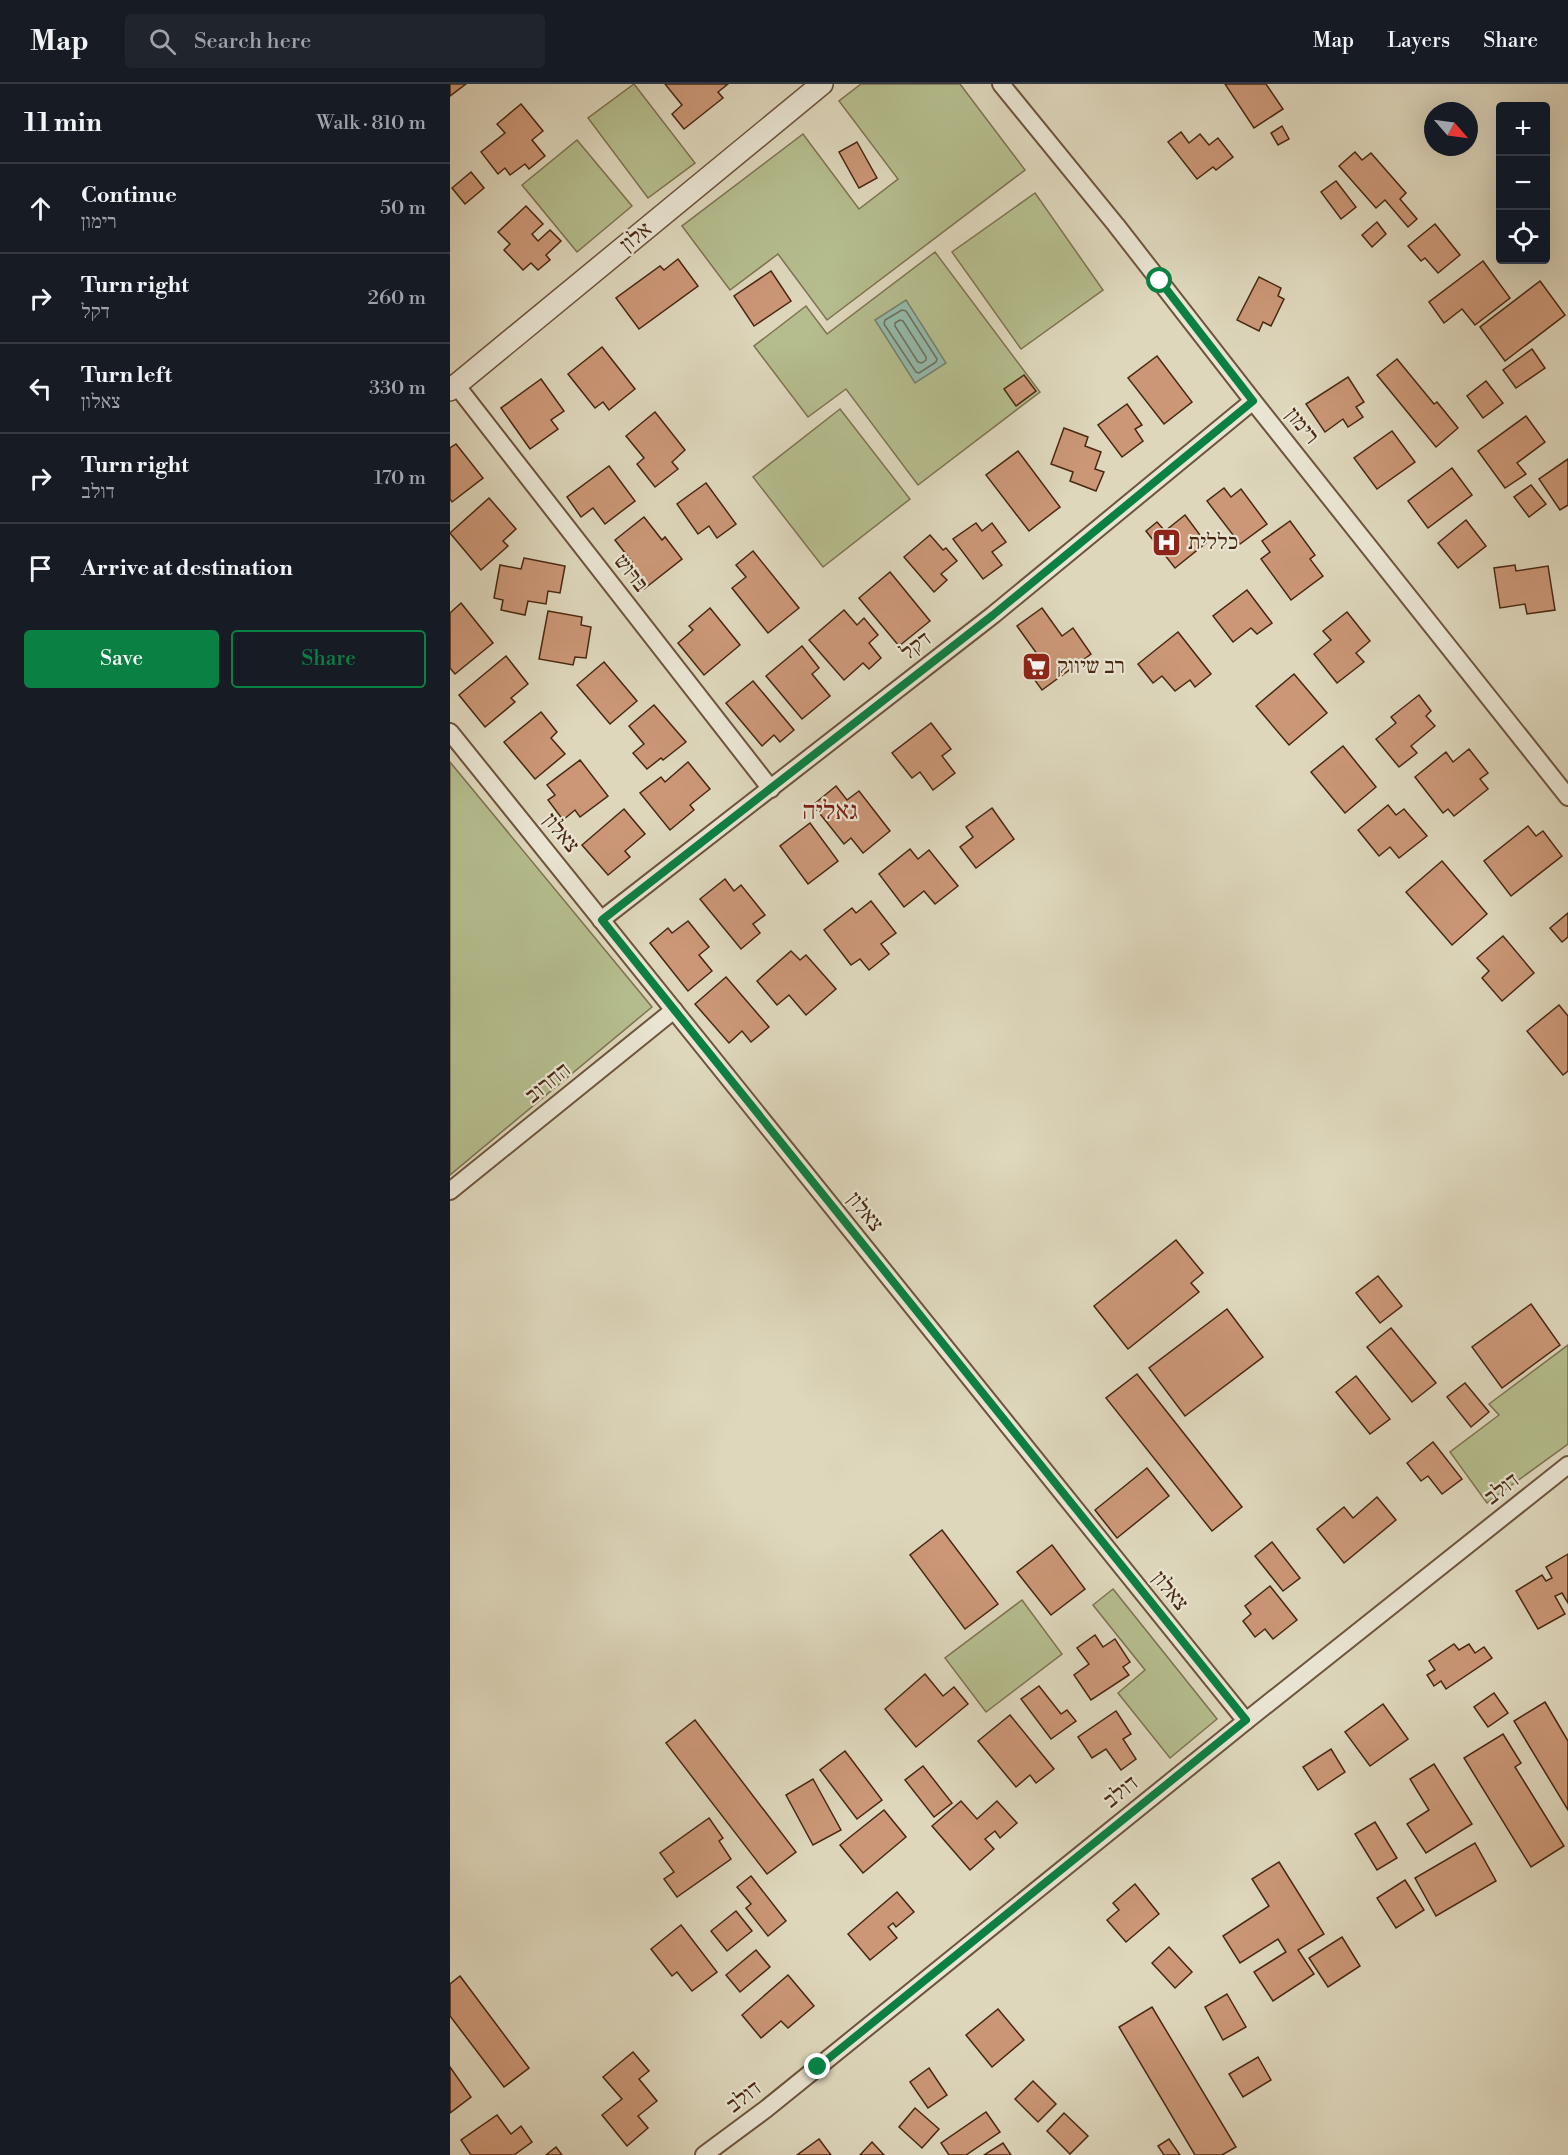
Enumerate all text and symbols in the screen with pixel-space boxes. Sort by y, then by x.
search box [125,14,545,68]
text: Map [30,24,89,59]
icon: search [146,25,179,58]
text: Search here [194,28,311,55]
text: Map [1313,28,1354,54]
text: Layers [1387,28,1450,54]
text: Share [1483,28,1538,54]
north arrow [1424,102,1478,156]
map controls [1496,102,1550,264]
button: + [1496,102,1550,156]
text: 11 min [24,107,102,139]
text: Walk · 810 m [316,111,426,136]
button: − [1496,156,1550,210]
text: Continue [81,182,177,209]
icon: ahead [24,192,57,225]
text: 50 m [380,196,426,221]
text: רימון [81,210,117,235]
button: locate [1496,210,1550,264]
street label: אלון [615,216,657,258]
route start [1146,267,1172,293]
text: Turn right [81,272,189,299]
icon: right [24,282,57,315]
text: 260 m [368,286,426,311]
text: דקל [81,300,110,325]
text: Turn left [81,362,172,389]
icon: left [24,372,57,405]
text: 330 m [369,376,426,401]
text: צאלון [81,390,121,415]
street label: רימון [1279,402,1325,450]
text: Turn right [81,452,189,479]
icon: right [24,462,57,495]
text: 170 m [374,466,426,491]
text: דולב [81,480,115,505]
hospital icon: כללית [1151,526,1183,558]
place label: כללית [1188,529,1238,556]
street label: ברוש [608,549,654,597]
icon: arrive [24,552,57,585]
text: Arrive at destination [81,555,293,582]
street label: דקל [895,626,937,666]
button: Save [24,630,219,688]
button: Share [231,630,426,688]
supermarket icon: רב שיווק [1020,650,1052,682]
place label: רב שיווק [1057,653,1125,680]
district label: גאליה [802,795,858,827]
street label: צאלון [537,808,585,858]
street label: החרוב [520,1057,576,1109]
street label: צאלון [841,1187,889,1237]
street label: דולב [1479,1467,1525,1511]
street label: צאלון [1146,1566,1194,1616]
street label: דולב [1098,1770,1144,1814]
route end [804,2053,830,2079]
street label: דולב [721,2075,767,2119]

